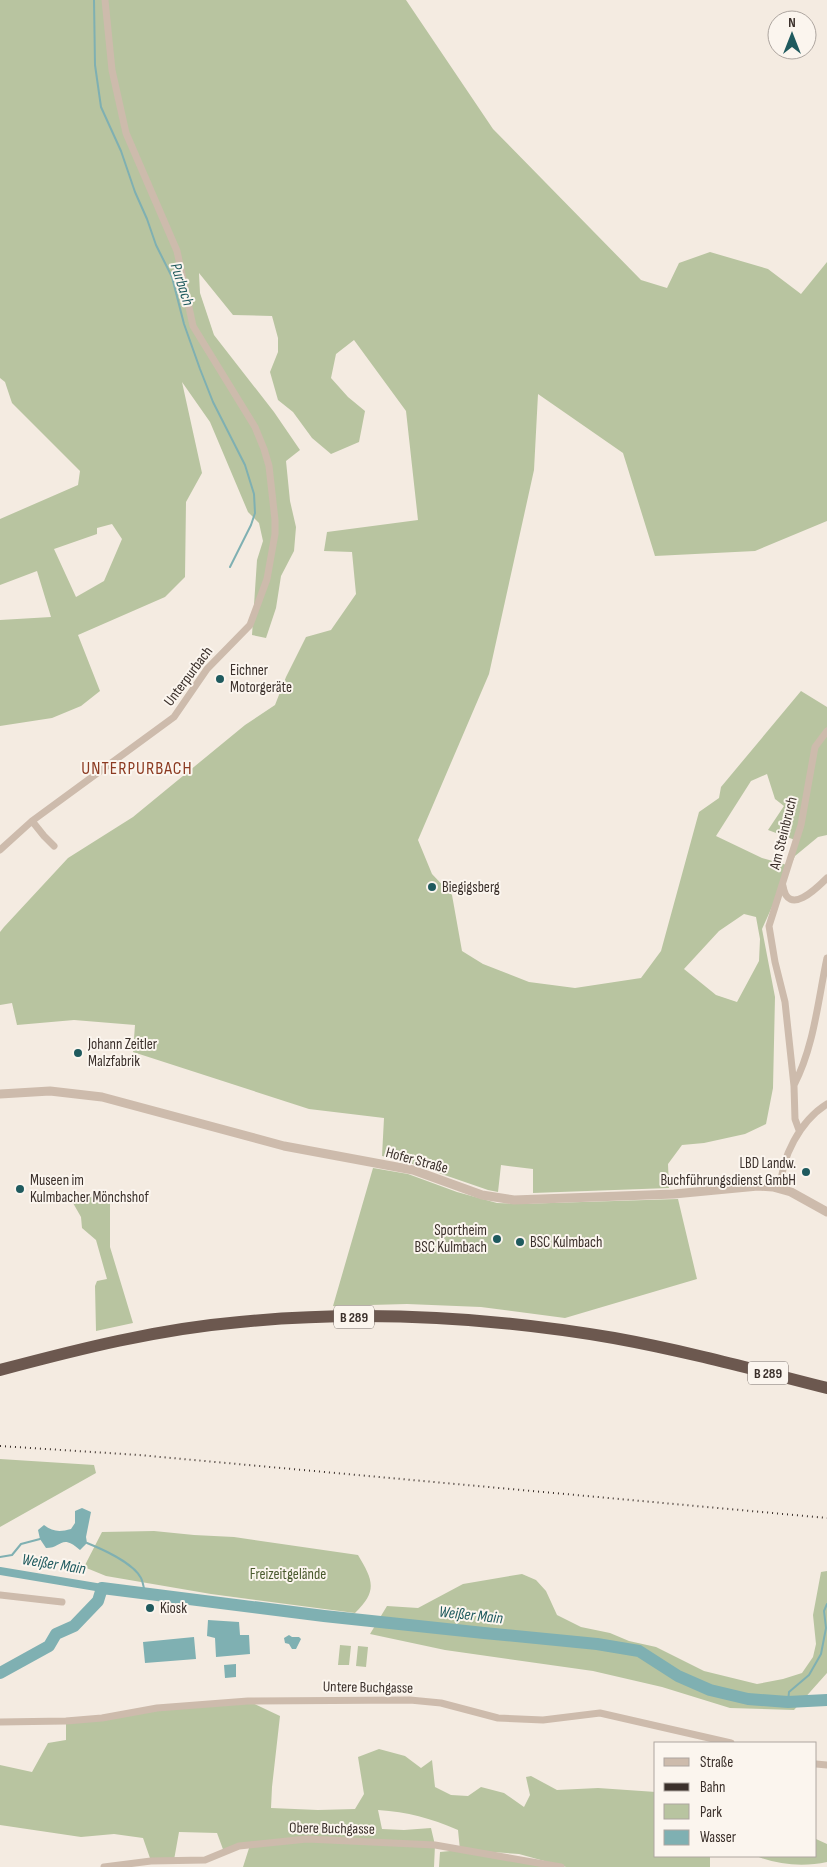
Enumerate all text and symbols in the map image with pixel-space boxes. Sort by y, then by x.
north arrow [767,10,817,60]
text: N [788,14,796,31]
water label: Purbach [166,261,197,308]
street label: Unterpurbach [160,643,217,710]
place label: Eichner Motorgeräte [230,661,292,697]
marker: Eichner Motorgeräte [214,673,226,685]
district label: UNTERPURBACH [81,758,193,779]
street label: Am Steinbruch [765,795,802,872]
place label: Biegigsberg [442,878,500,897]
marker: Biegigsberg [426,881,438,893]
place label: Johann Zeitler Malzfabrik [87,1035,158,1071]
marker: Johann Zeitler Malzfabrik [72,1047,84,1059]
street label: Hofer Straße [384,1143,450,1178]
place label: LBD Landw. Buchführungsdienst GmbH [660,1154,796,1190]
marker: LBD Landw. Buchführungsdienst GmbH [800,1166,812,1178]
place label: Museen im Kulmbacher Mönchshof [30,1171,149,1207]
marker: Museen im Kulmbacher Mönchshof [14,1183,26,1195]
place label: Sportheim BSC Kulmbach [415,1221,487,1257]
marker: Sportheim BSC Kulmbach [491,1233,503,1245]
place label: BSC Kulmbach [530,1233,602,1252]
marker: BSC Kulmbach [514,1236,526,1248]
road number: B 289 [334,1305,374,1328]
road number: B 289 [748,1362,788,1385]
water label: Weißer Main [21,1550,87,1579]
park label: Freizeitgelände [250,1565,326,1584]
place label: Kiosk [160,1599,187,1618]
marker: Kiosk [144,1602,156,1614]
water label: Weißer Main [438,1603,504,1628]
street label: Untere Buchgasse [323,1677,413,1698]
legend [654,1742,817,1857]
text: Straße [700,1753,733,1772]
text: Bahn [700,1778,725,1797]
text: Park [700,1803,722,1822]
street label: Obere Buchgasse [289,1818,375,1839]
text: Wasser [700,1828,737,1847]

